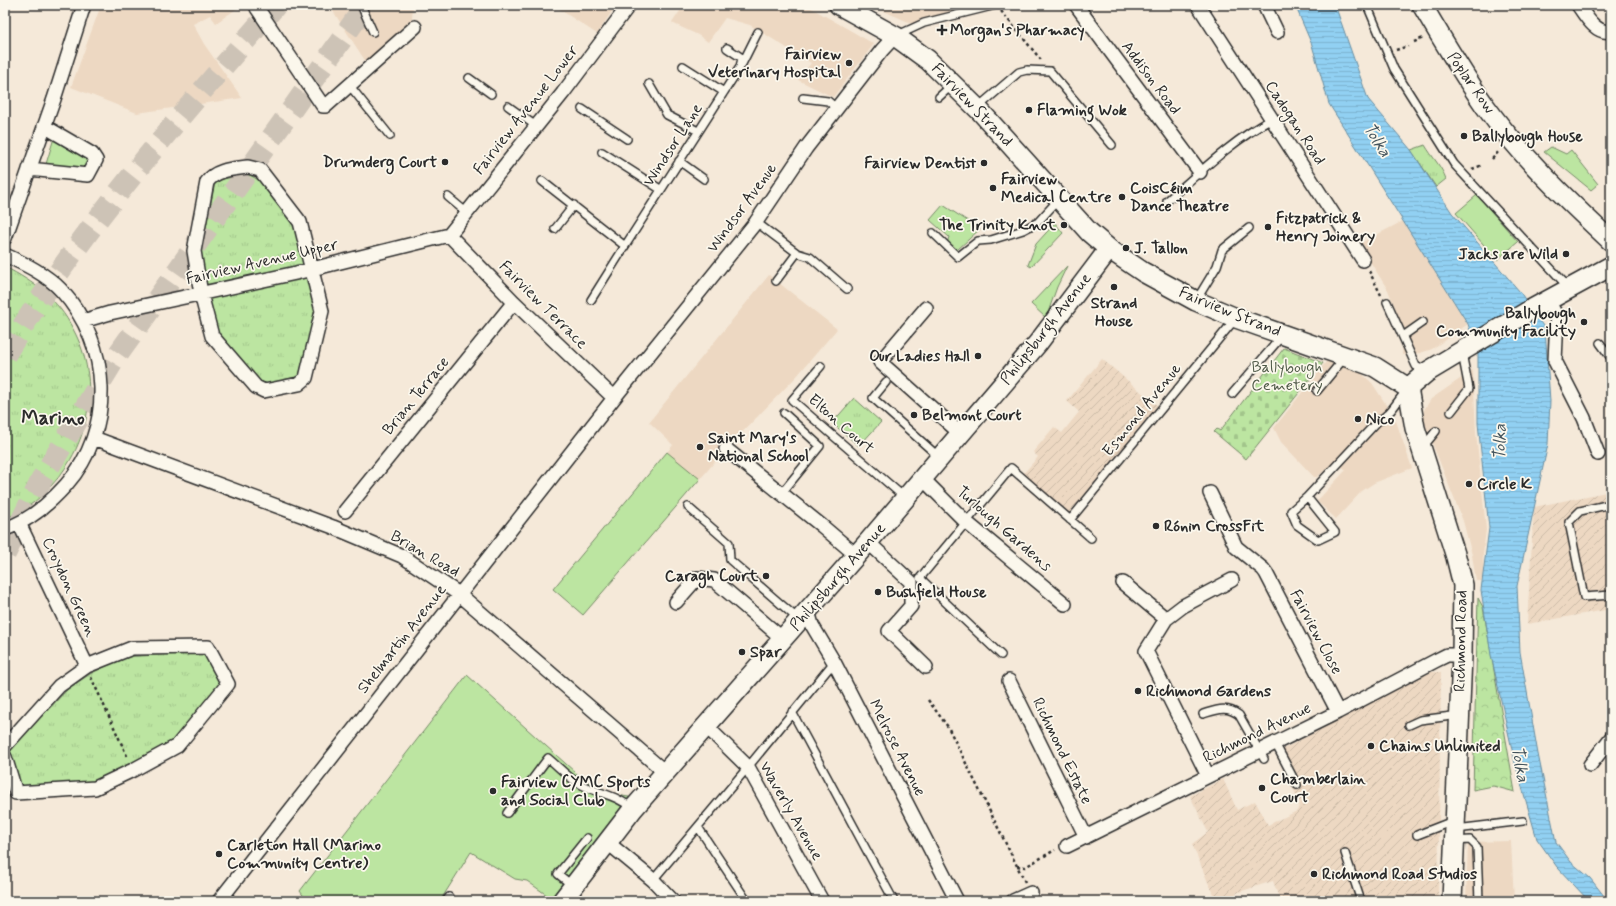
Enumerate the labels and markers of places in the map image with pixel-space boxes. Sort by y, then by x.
place label: Morgan's Pharmacy [950,20,1085,43]
marker: Morgan's Pharmacy [937,25,947,35]
place label: Fairview Veterinary Hospital [708,44,841,83]
marker: Fairview Veterinary Hospital [844,58,854,68]
place label: Flaming Wok [1037,100,1127,123]
marker: Flaming Wok [1024,105,1034,115]
place label: Ballybough House [1472,126,1583,149]
marker: Ballybough House [1459,131,1469,141]
place label: Drumderg Court [323,152,437,175]
place label: Fairview Dentist [864,153,977,174]
marker: Drumderg Court [440,157,450,167]
marker: Fairview Dentist [979,158,989,168]
place label: Fairview Medical Centre [1001,169,1111,208]
place label: CoisCéim Dance Theatre [1130,178,1229,217]
marker: Fairview Medical Centre [988,183,998,193]
marker: CoisCéim Dance Theatre [1117,192,1127,202]
place label: Fitzpatrick & Henry Joinery [1276,208,1375,247]
place label: The Trinity Knot [939,215,1057,236]
marker: The Trinity Knot [1059,220,1069,230]
marker: Fitzpatrick & Henry Joinery [1263,222,1273,232]
place label: J. Tallon [1134,238,1188,259]
marker: J. Tallon [1121,243,1131,253]
place label: Jacks are Wild [1458,244,1558,265]
marker: Jacks are Wild [1561,249,1571,259]
marker: Strand House [1109,282,1119,292]
place label: Strand House [1091,293,1137,332]
place label: Ballybough Community Facility [1436,303,1576,342]
marker: Ballybough Community Facility [1579,317,1589,327]
place label: Our Ladies Hall [869,346,970,367]
marker: Our Ladies Hall [973,351,983,361]
place label: Belmont Court [922,405,1021,426]
place label: Nico [1366,409,1395,430]
marker: Belmont Court [909,410,919,420]
marker: Nico [1353,414,1363,424]
place label: Saint Mary's National School [708,428,809,467]
marker: Saint Mary's National School [695,442,705,452]
place label: Circle K [1477,474,1532,495]
marker: Circle K [1464,479,1474,489]
place label: Rónin CrossFit [1164,516,1265,537]
marker: Rónin CrossFit [1151,521,1161,531]
place label: Caragh Court [665,566,759,589]
marker: Caragh Court [761,571,771,581]
place label: Bushfield House [886,582,987,603]
marker: Bushfield House [873,587,883,597]
place label: Spar [750,642,782,663]
marker: Spar [737,647,747,657]
place label: Richmond Gardens [1146,681,1271,702]
marker: Richmond Gardens [1133,686,1143,696]
place label: Chains Unlimited [1379,736,1501,757]
marker: Chains Unlimited [1366,741,1376,751]
place label: Chamberlain Court [1270,769,1366,808]
place label: Fairview CYMC Sports and Social Club [501,772,651,811]
marker: Chamberlain Court [1257,783,1267,793]
marker: Fairview CYMC Sports and Social Club [488,786,498,796]
place label: Carleton Hall (Marino Community Centre) [227,835,381,874]
marker: Carleton Hall (Marino Community Centre) [214,849,224,859]
place label: Richmond Road Studios [1322,864,1477,885]
marker: Richmond Road Studios [1309,869,1319,879]

